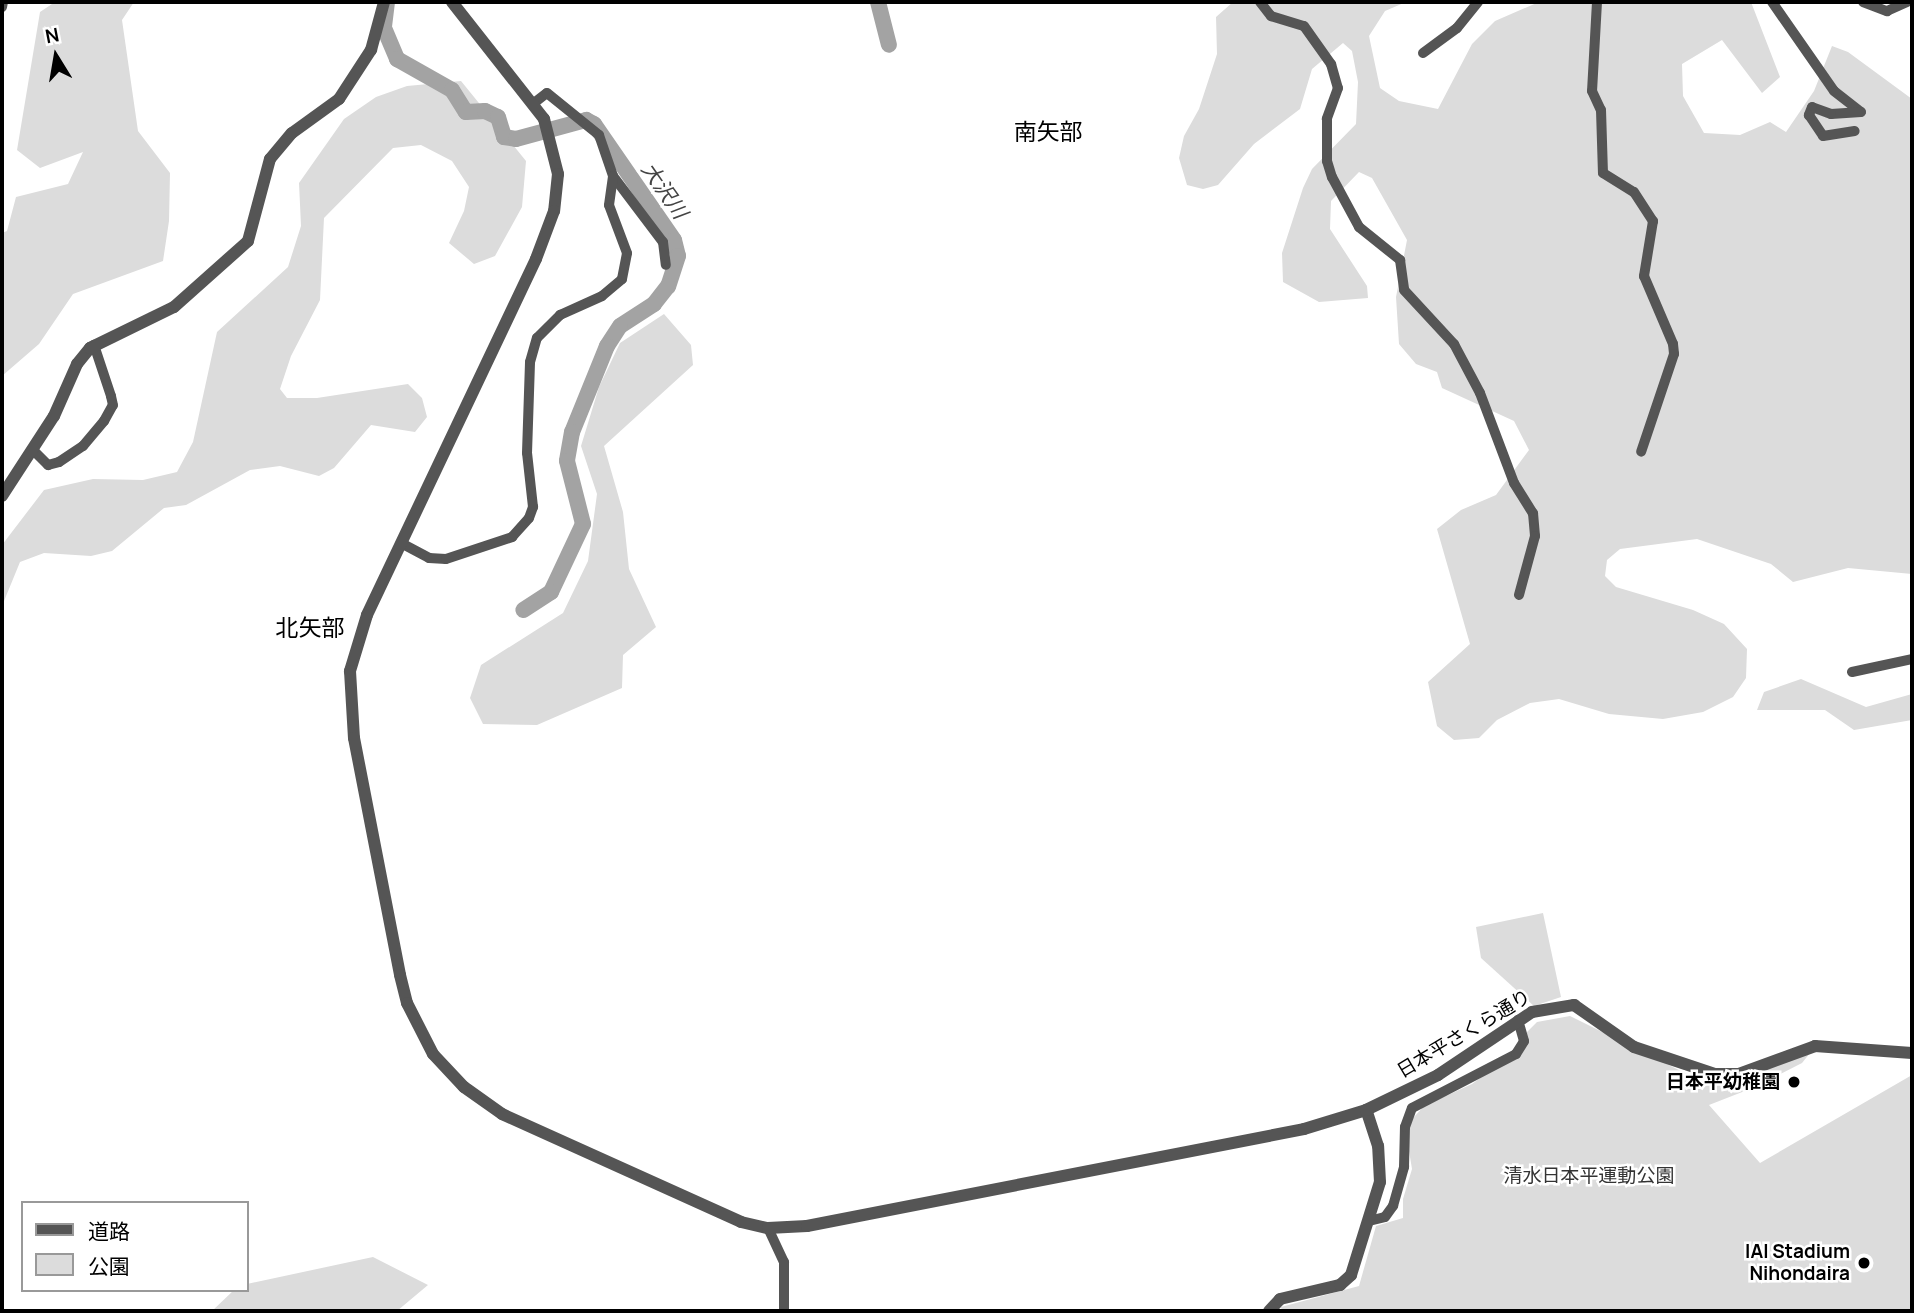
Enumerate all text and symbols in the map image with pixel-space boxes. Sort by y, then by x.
north arrow [21,21,91,91]
text: N [43,21,61,49]
district label: 南矢部 [1014,117,1082,145]
water label: 大沢川 [637,157,693,223]
district label: 北矢部 [276,613,344,641]
street label: 日本平さくら通り [1393,985,1535,1083]
place label: 日本平幼稚園 [1666,1071,1780,1093]
marker: 日本平幼稚園 [1786,1074,1802,1090]
park label: 清水日本平運動公園 [1504,1165,1674,1187]
legend [21,1201,248,1292]
text: 道路 [88,1217,130,1245]
place label: IAI Stadium Nihondaira [1745,1241,1850,1285]
text: 公園 [88,1252,130,1280]
marker: IAI Stadium Nihondaira [1856,1255,1872,1271]

